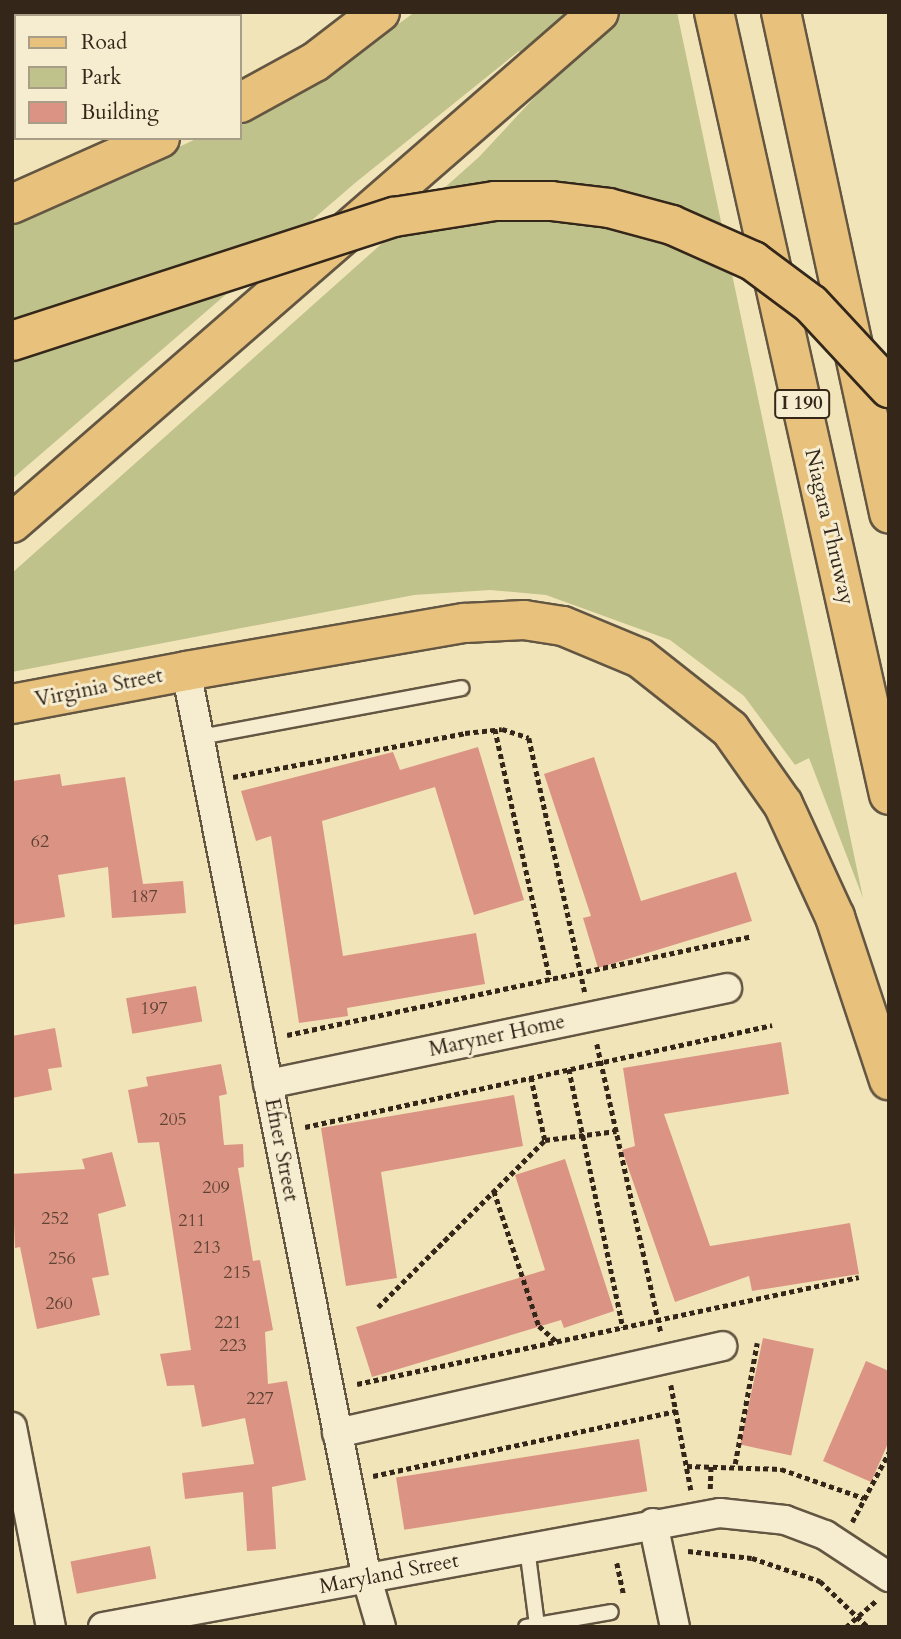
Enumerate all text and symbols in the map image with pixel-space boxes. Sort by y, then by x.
legend [14,14,242,140]
text: Road [81,28,127,57]
text: Park [81,63,121,92]
text: Building [81,98,159,127]
road number: I 190 [774,388,830,420]
street label: Niagara Thruway [799,447,859,607]
street label: Virginia Street [33,663,165,713]
house number: 62 [31,831,49,853]
house number: 187 [130,886,158,908]
house number: 197 [140,998,168,1020]
street label: Maryner Home [427,1009,567,1063]
street label: Efner Street [259,1096,303,1204]
house number: 205 [159,1109,187,1131]
house number: 209 [202,1177,230,1199]
house number: 252 [41,1208,69,1230]
house number: 211 [178,1210,206,1232]
house number: 213 [193,1237,221,1259]
house number: 256 [48,1248,76,1270]
house number: 215 [223,1262,251,1284]
house number: 260 [45,1293,73,1315]
house number: 221 [214,1312,242,1334]
house number: 223 [219,1335,247,1357]
house number: 227 [246,1388,274,1410]
street label: Maryland Street [317,1548,461,1600]

